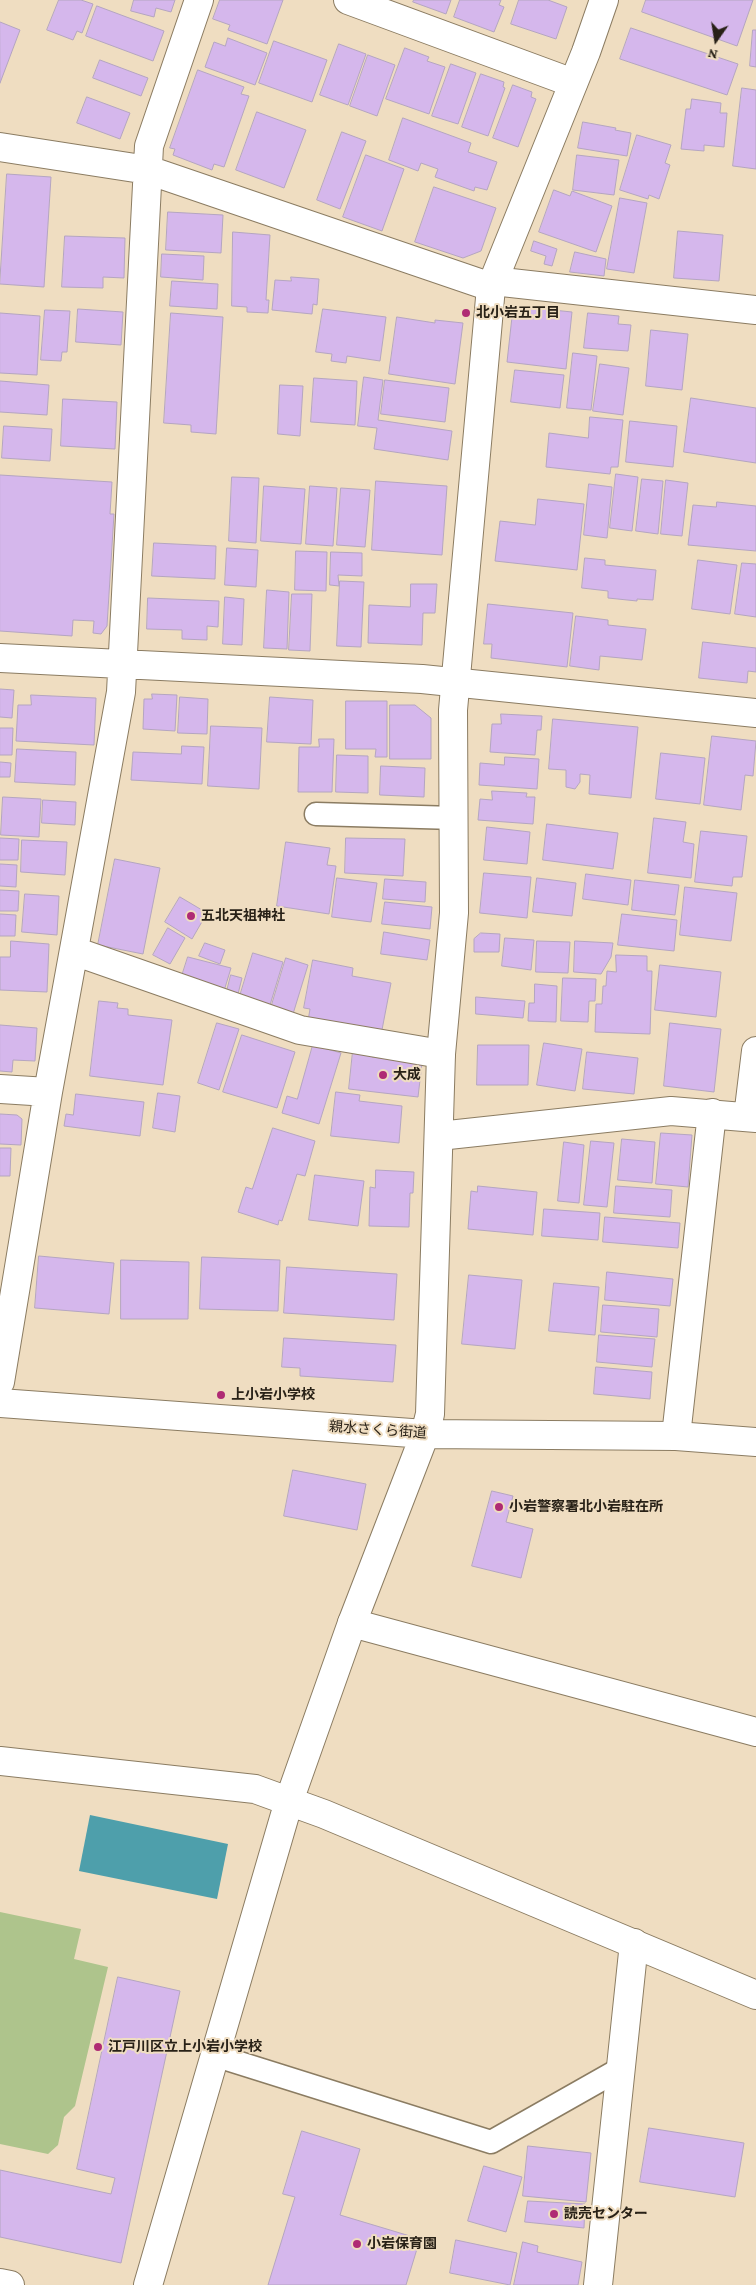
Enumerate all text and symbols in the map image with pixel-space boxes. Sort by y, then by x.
north arrow [691,15,741,65]
text: N [706,46,719,63]
place label: 北小岩五丁目 [476,305,560,321]
marker: 北小岩五丁目 [460,307,472,319]
place label: 五北天祖神社 [201,908,285,924]
marker: 五北天祖神社 [185,910,197,922]
place label: 大成 [393,1067,421,1083]
marker: 大成 [377,1069,389,1081]
place label: 上小岩小学校 [231,1387,315,1403]
marker: 上小岩小学校 [215,1389,227,1401]
street label: 親水さくら街道 [329,1418,427,1442]
place label: 小岩警察署北小岩駐在所 [509,1499,663,1515]
marker: 小岩警察署北小岩駐在所 [493,1501,505,1513]
place label: 江戸川区立上小岩小学校 [108,2039,262,2055]
marker: 江戸川区立上小岩小学校 [92,2041,104,2053]
place label: 読売センター [564,2206,648,2222]
marker: 読売センター [548,2208,560,2220]
place label: 小岩保育園 [367,2236,437,2252]
marker: 小岩保育園 [351,2238,363,2250]

